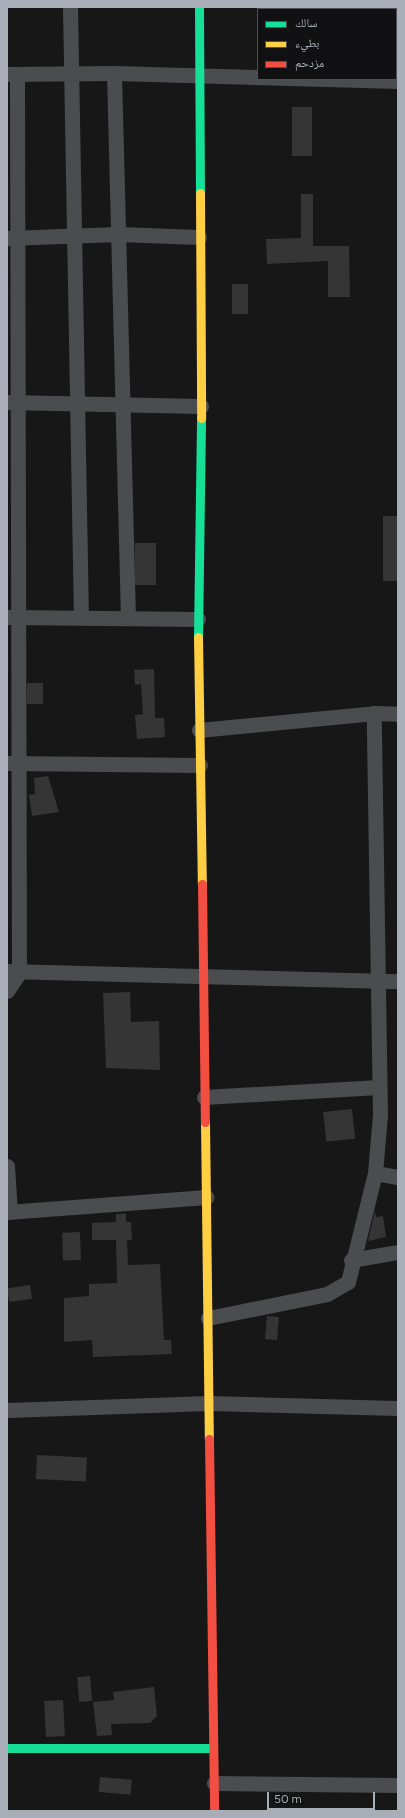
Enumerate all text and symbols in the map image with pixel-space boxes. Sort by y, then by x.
legend [257,8,397,80]
text: سالك [295,16,317,30]
text: بطيء [295,36,319,50]
text: مزدحم [295,56,324,70]
scale bar [269,1784,377,1810]
text: 50 m [274,1792,302,1806]

